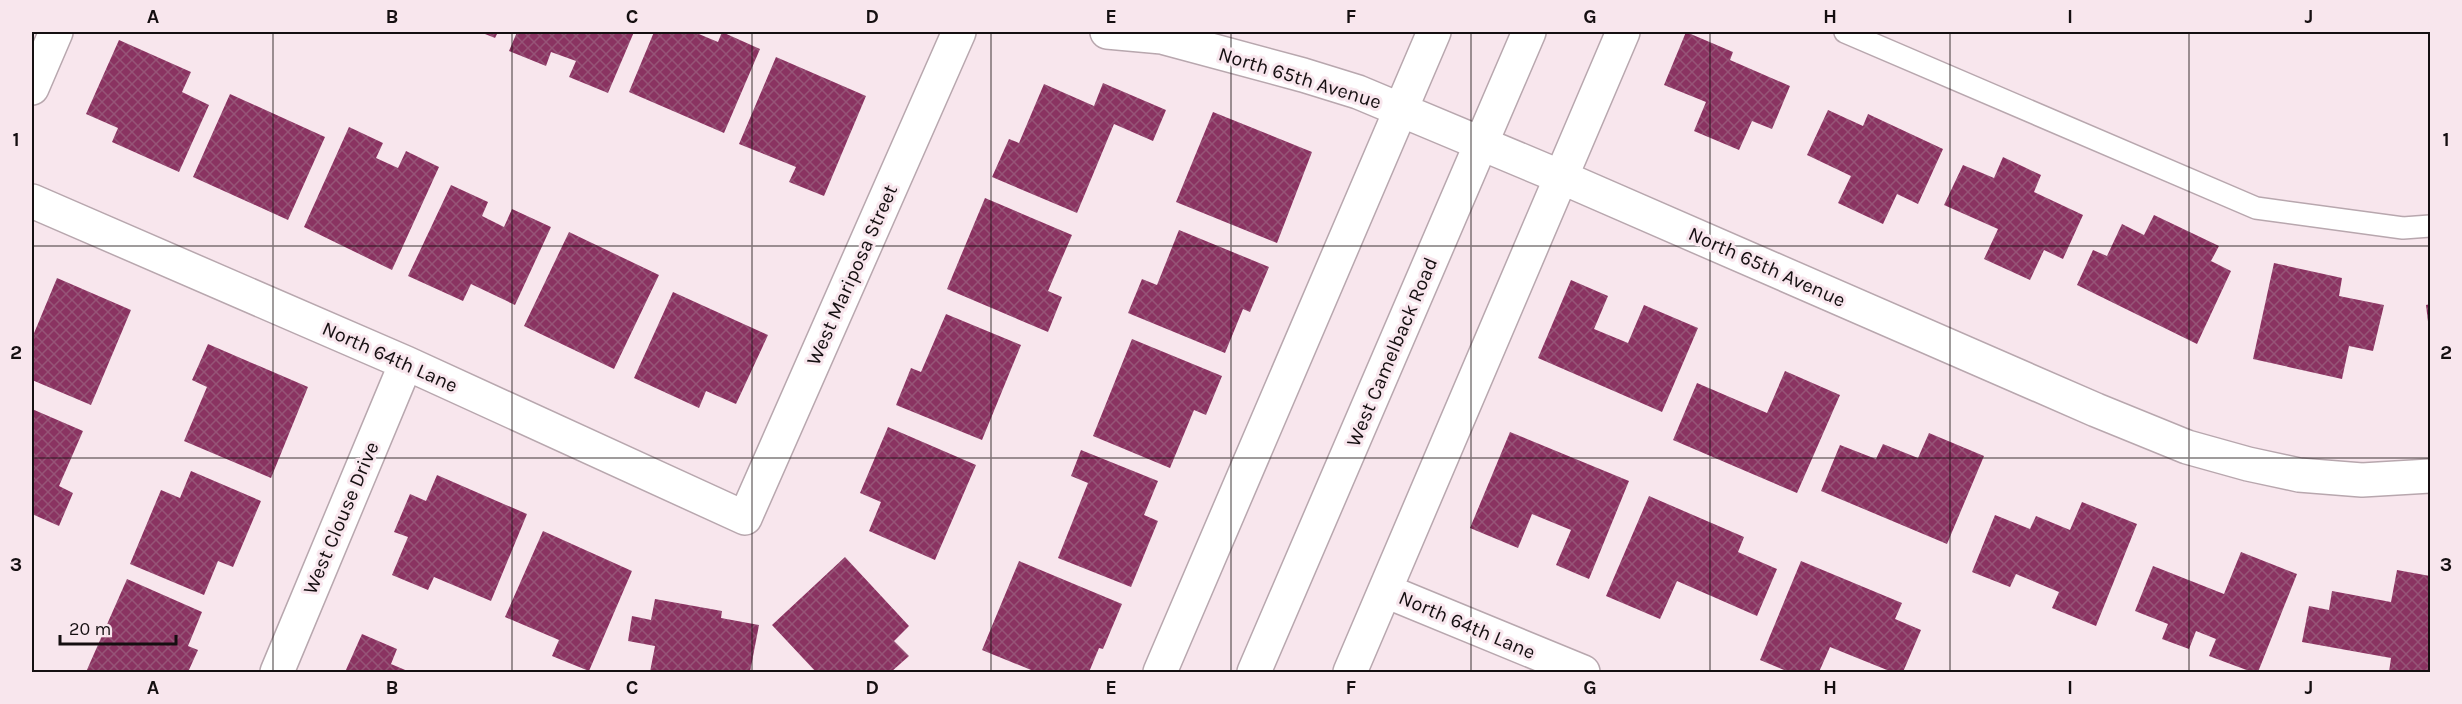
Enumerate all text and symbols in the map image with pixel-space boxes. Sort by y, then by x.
text: A [147,5,160,28]
text: B [386,5,398,28]
text: C [626,5,638,28]
text: D [865,5,879,28]
text: E [1105,5,1117,28]
text: F [1346,5,1357,28]
text: G [1583,5,1597,28]
text: H [1823,5,1837,28]
text: I [2067,5,2073,28]
text: J [2305,5,2313,28]
street label: North 65th Avenue [1216,42,1384,114]
text: 1 [12,128,20,151]
text: 1 [2442,128,2450,151]
street label: West Mariposa Street [802,181,902,369]
street label: North 65th Avenue [1685,222,1849,312]
street label: West Camelback Road [1342,254,1442,450]
street label: North 64th Lane [319,317,461,397]
text: 2 [10,341,22,364]
text: 2 [2440,341,2452,364]
street label: West Clouse Drive [298,438,384,598]
text: 3 [10,553,22,576]
text: 3 [2440,553,2452,576]
street label: North 64th Lane [1395,586,1539,664]
scale bar [60,608,176,646]
text: 20 m [69,618,111,640]
text: A [147,676,160,699]
text: B [386,676,398,699]
text: C [626,676,638,699]
text: D [865,676,879,699]
text: E [1105,676,1117,699]
text: F [1346,676,1357,699]
text: G [1583,676,1597,699]
text: H [1823,676,1837,699]
text: I [2067,676,2073,699]
text: J [2305,676,2313,699]

